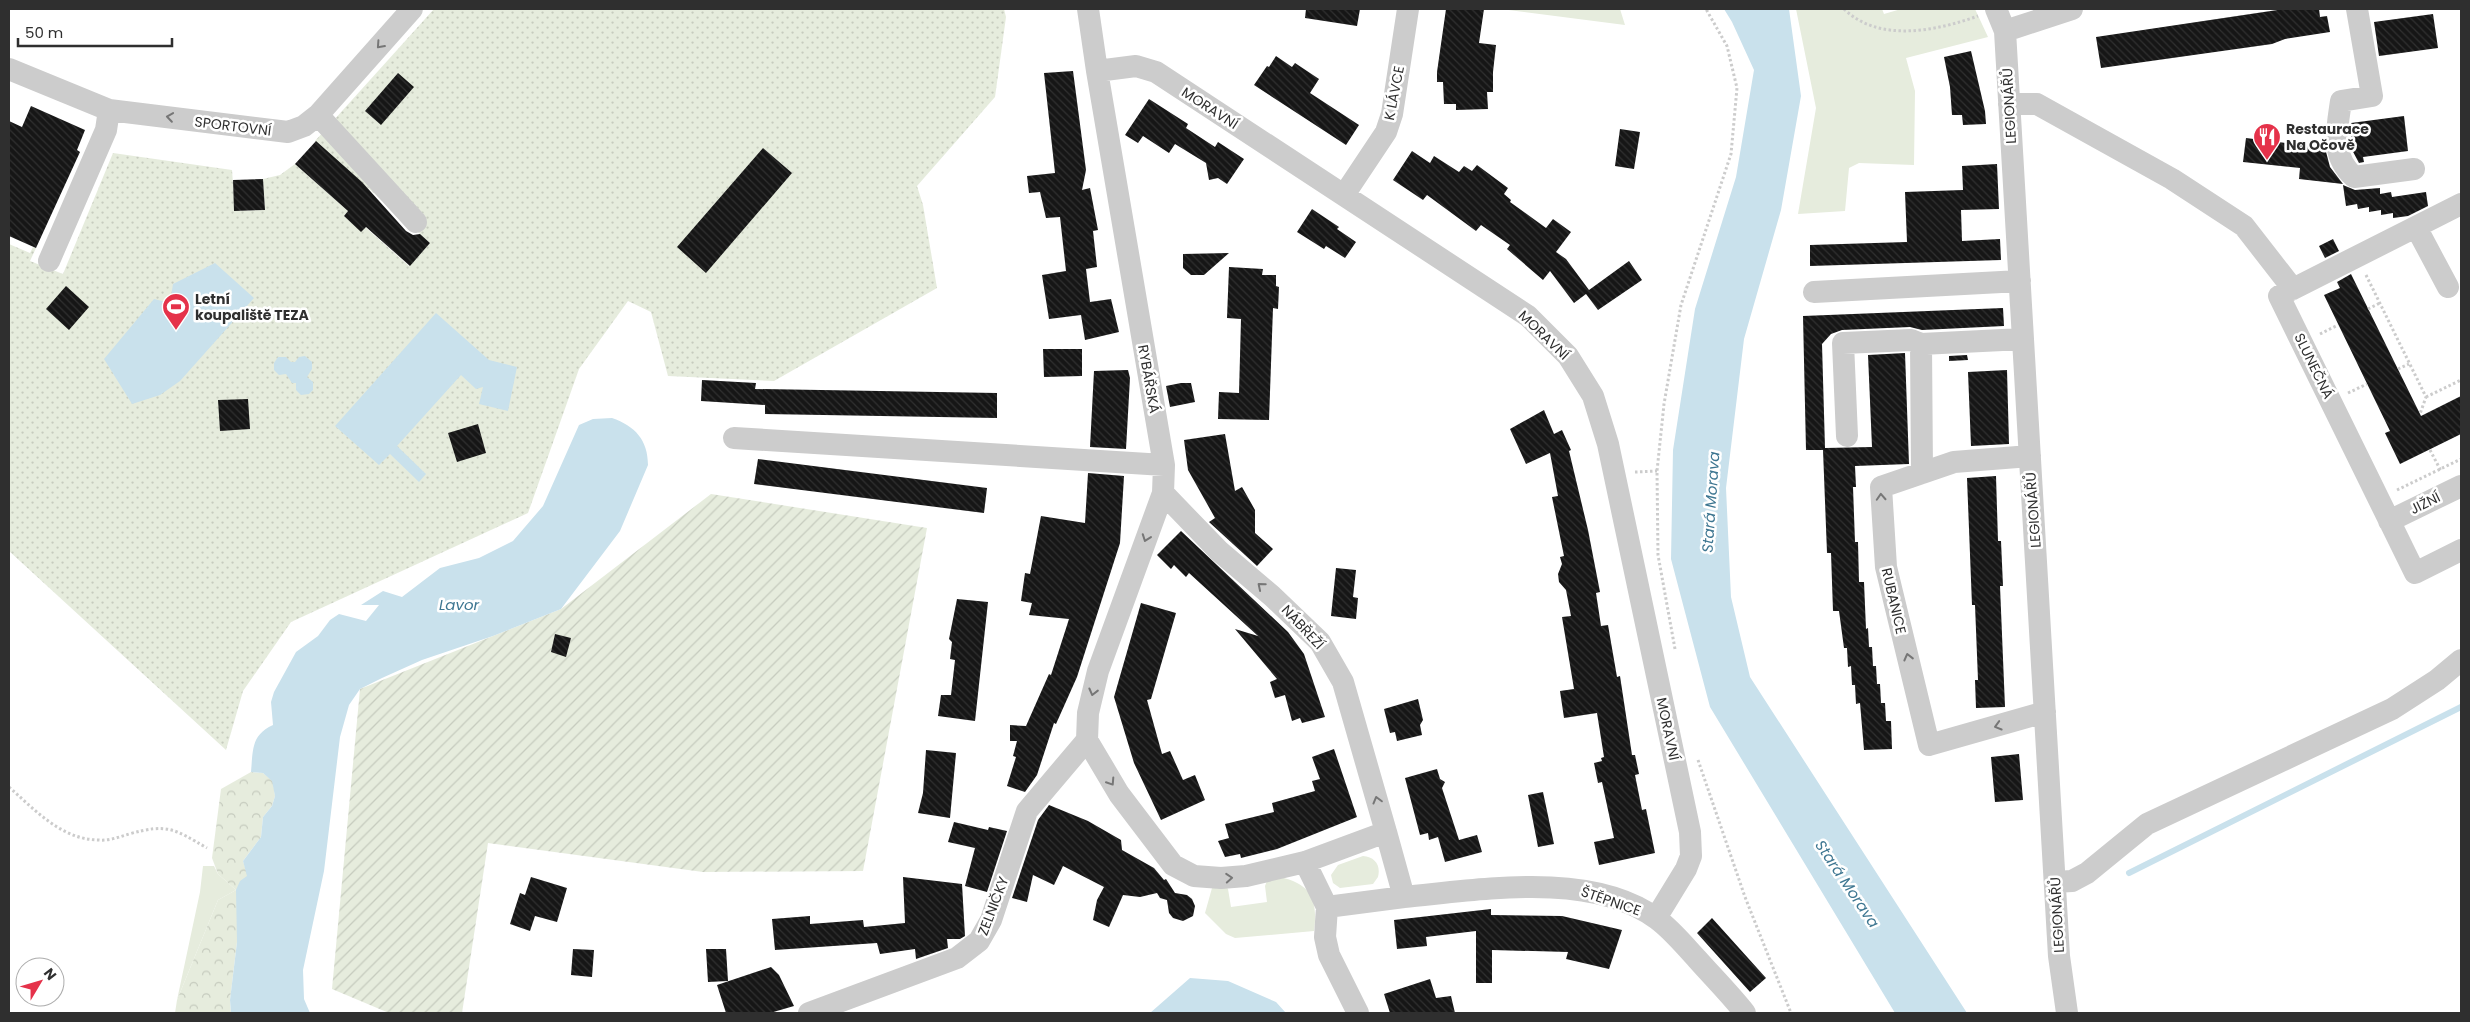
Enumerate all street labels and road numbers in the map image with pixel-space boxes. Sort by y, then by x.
street label: K LÁVCE [1379,64,1409,122]
street label: LEGIONÁŘŮ [1997,68,2021,144]
street label: MORAVNÍ [1178,82,1243,134]
street label: SPORTOVNÍ [193,111,273,141]
street label: MORAVNÍ [1514,306,1574,365]
street label: SLUNEČNÁ [2289,330,2339,402]
street label: RYBÁŘSKÁ [1133,343,1165,415]
street label: LEGIONÁŘŮ [2020,471,2046,549]
street label: JIŽNÍ [2406,487,2444,519]
street label: RUBANICE [1877,566,1911,636]
street label: NÁBŘEŽÍ [1277,600,1329,654]
street label: MORAVNÍ [1652,696,1685,763]
street label: ZELNIČKY [973,874,1013,938]
street label: LEGIONÁŘŮ [2045,877,2069,953]
street label: ŠTĚPNICE [1578,881,1644,921]

